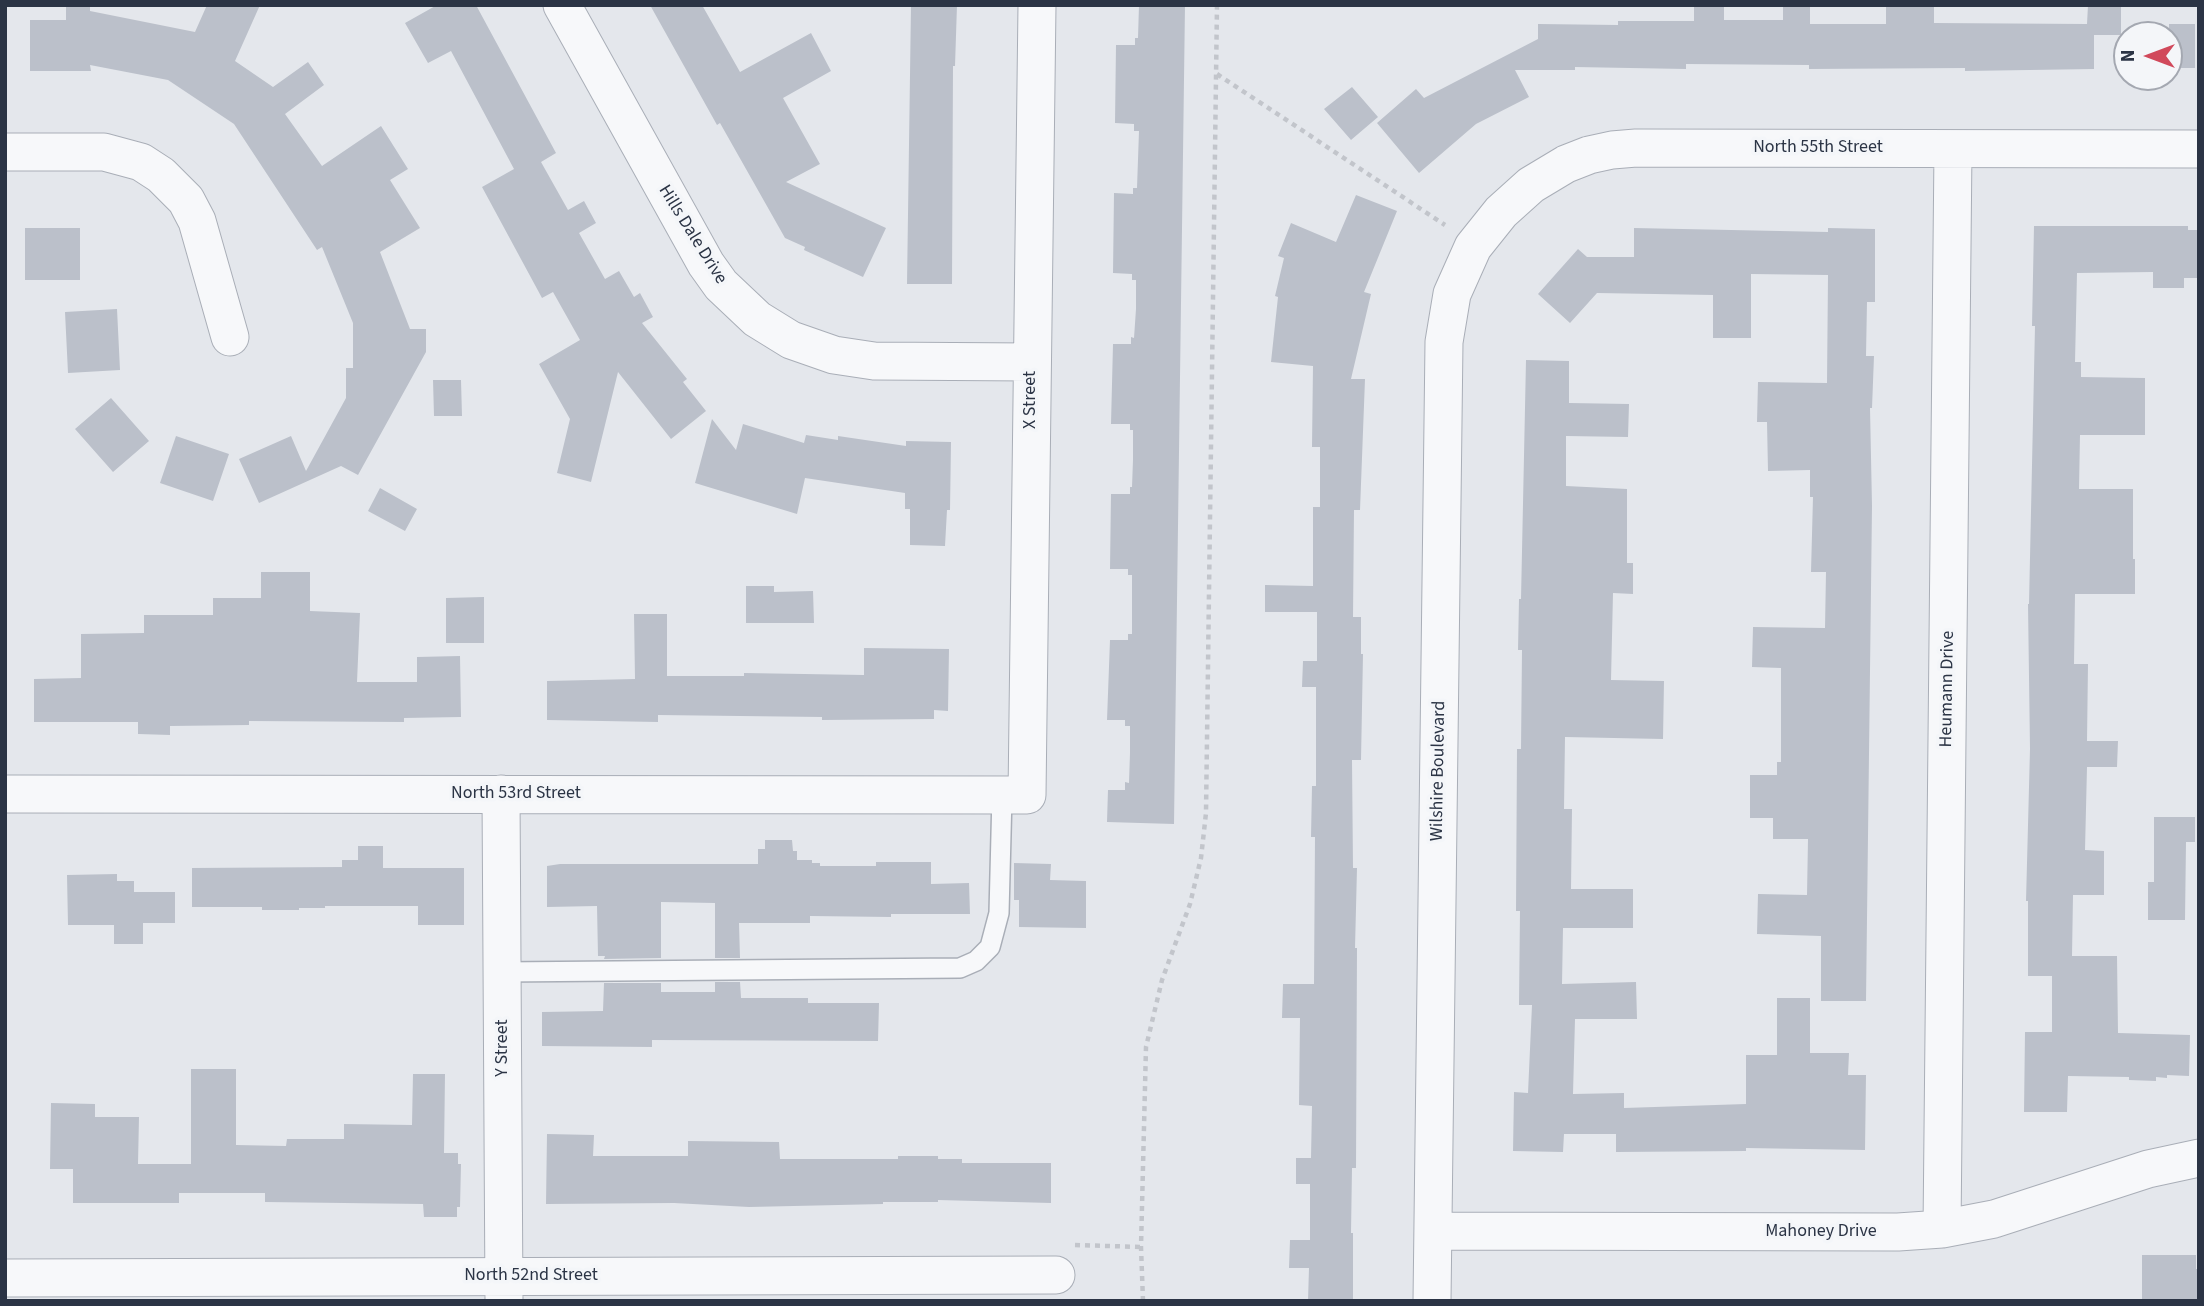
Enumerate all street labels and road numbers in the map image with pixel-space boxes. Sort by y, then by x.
street label: North 55th Street [1753,137,1883,159]
street label: Hills Dale Drive [653,181,731,289]
street label: X Street [1020,371,1042,429]
street label: Heumann Drive [1936,630,1960,748]
street label: Wilshire Boulevard [1427,701,1451,841]
street label: North 53rd Street [451,783,581,805]
street label: Y Street [492,1019,514,1077]
street label: Mahoney Drive [1765,1221,1877,1243]
street label: North 52nd Street [464,1265,598,1287]

